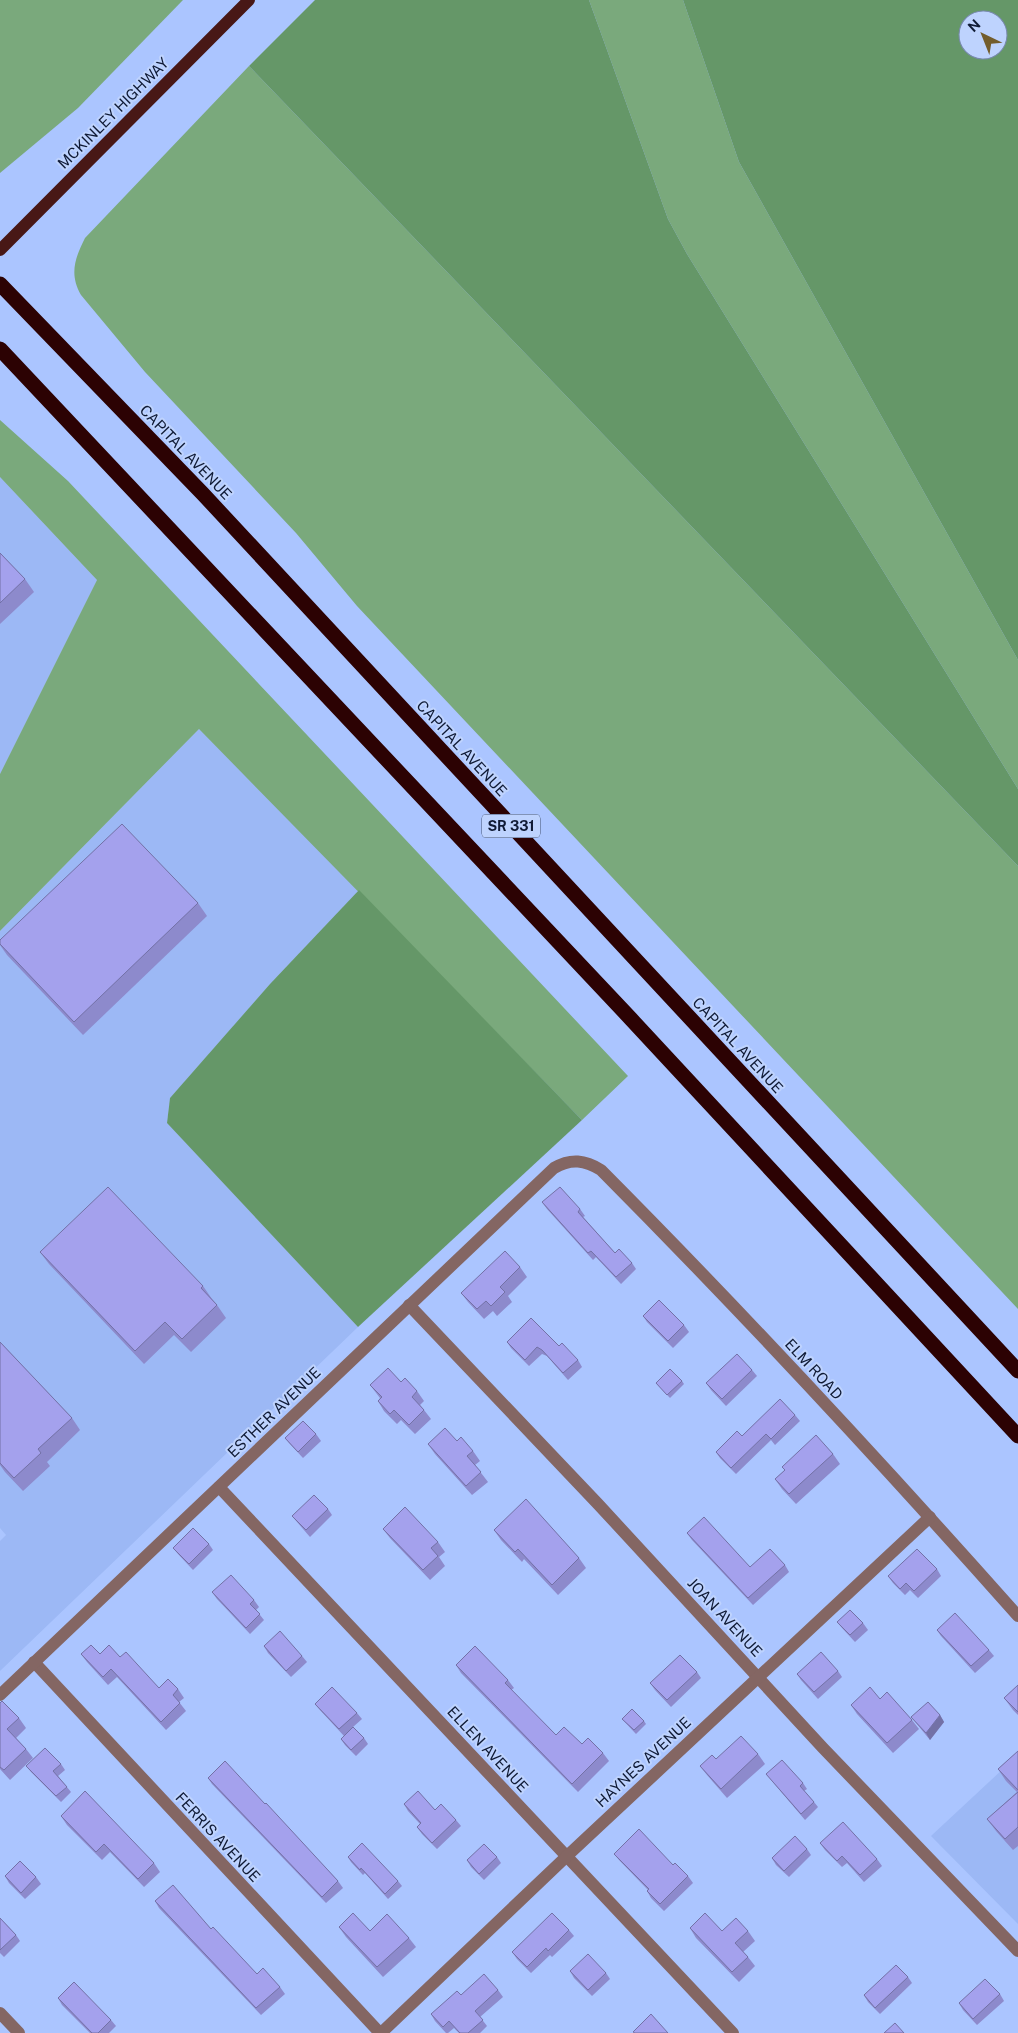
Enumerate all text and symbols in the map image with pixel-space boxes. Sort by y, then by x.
north arrow [958,10,1008,60]
text: N [965,16,984,35]
street label: MCKINLEY HIGHWAY [54,54,172,172]
street label: CAPITAL AVENUE [137,401,235,503]
street label: CAPITAL AVENUE [413,697,511,799]
road number: SR 331 [482,814,540,838]
street label: CAPITAL AVENUE [689,994,787,1096]
street label: ELM ROAD [782,1335,846,1403]
street label: ESTHER AVENUE [224,1363,324,1461]
street label: JOAN AVENUE [684,1574,766,1660]
street label: ELLEN AVENUE [444,1703,532,1795]
street label: HAYNES AVENUE [592,1714,694,1810]
street label: FERRIS AVENUE [172,1789,264,1885]

